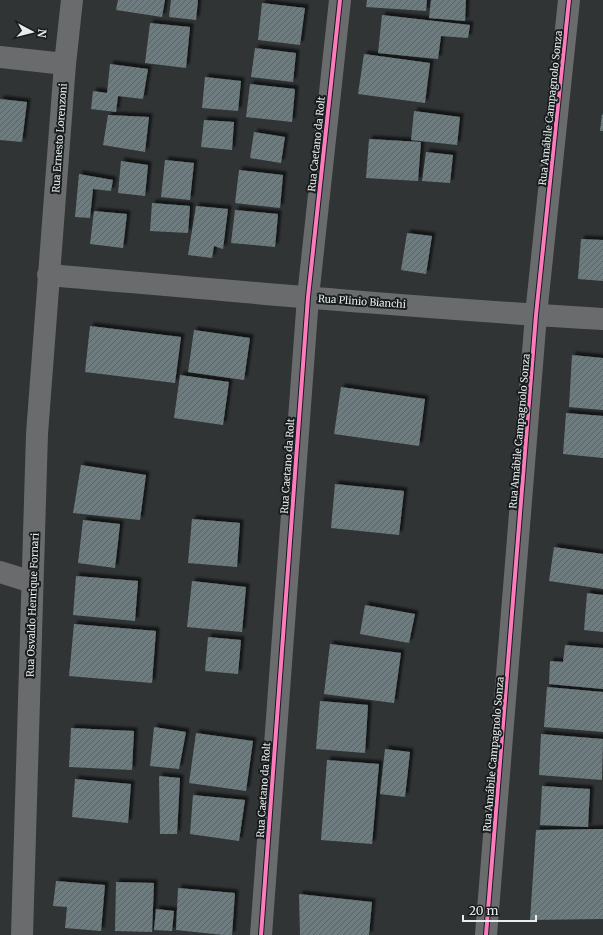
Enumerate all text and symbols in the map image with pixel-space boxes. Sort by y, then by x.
north arrow [12,12,52,52]
text: N [34,28,49,39]
street label: Rua Amábile Campagnolo Sonza [536,29,565,186]
street label: Rua Ernesto Lorenzoni [49,83,70,193]
street label: Rua Caetano da Rolt [305,96,328,192]
street label: Rua Plinio Bianchi [318,292,406,311]
street label: Rua Amábile Campagnolo Sonza [506,352,533,509]
street label: Rua Caetano da Rolt [278,418,297,514]
street label: Rua Osvaldo Henrique Fornari [23,533,42,677]
street label: Rua Amábile Campagnolo Sonza [480,675,507,832]
street label: Rua Caetano da Rolt [254,742,273,838]
scale bar [463,897,536,923]
text: 20 m [469,903,498,918]

